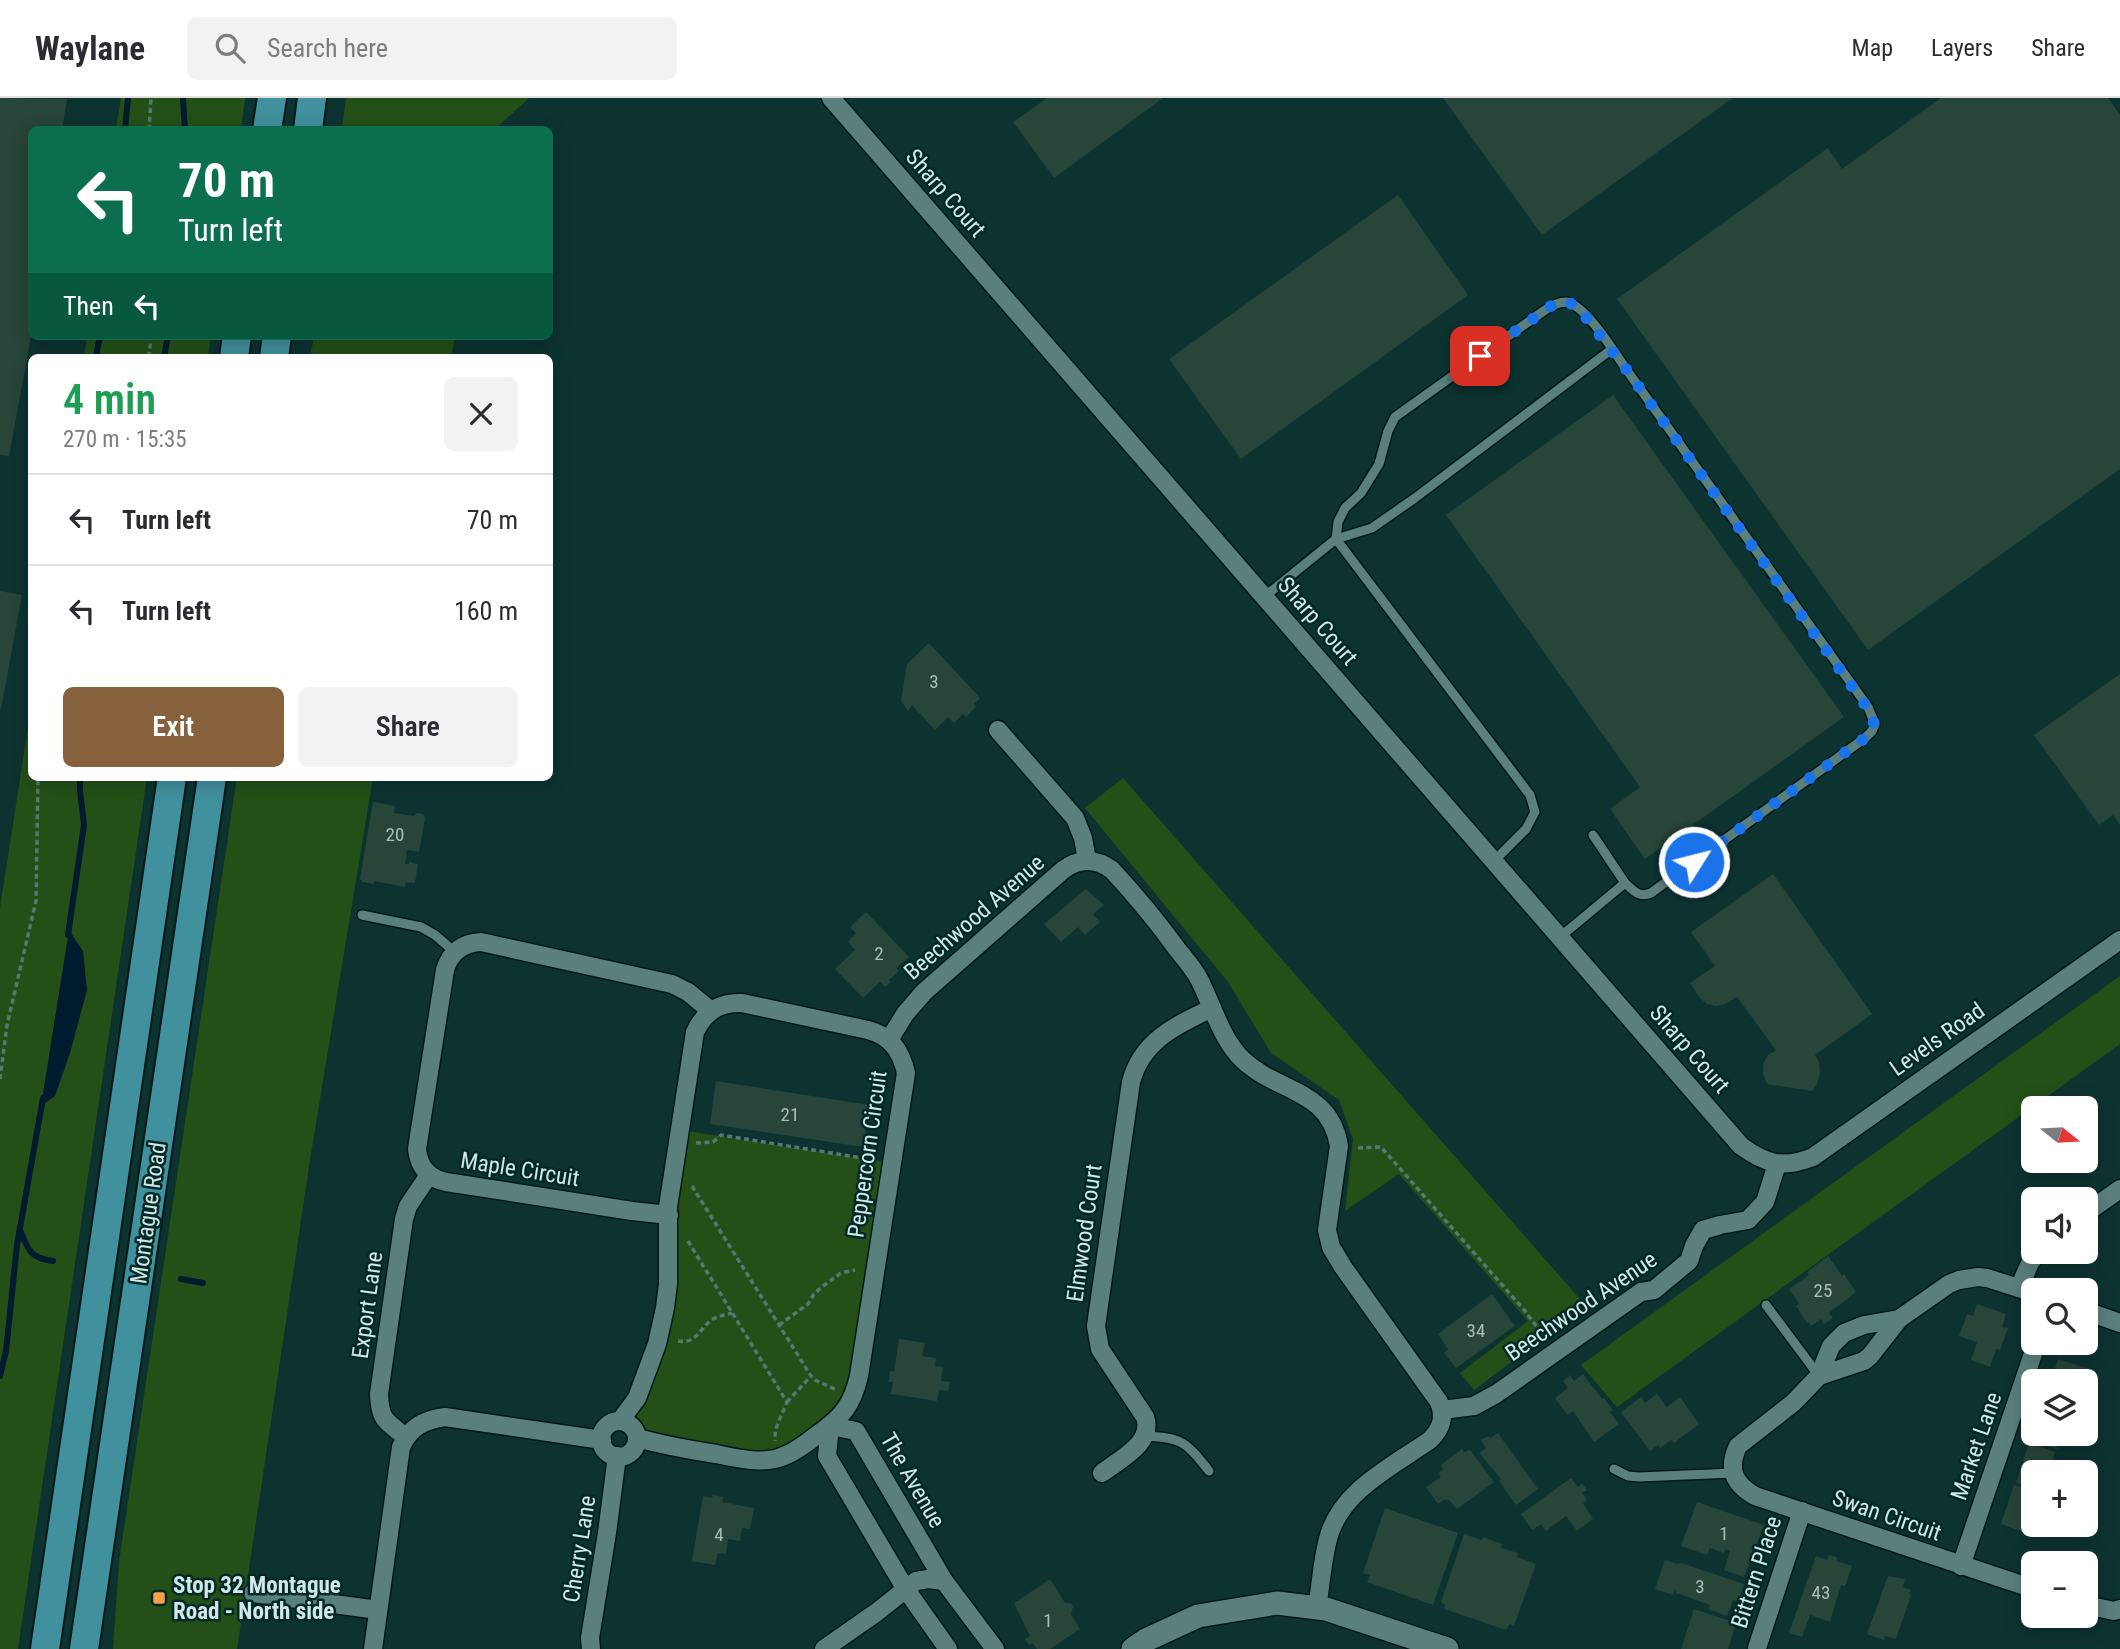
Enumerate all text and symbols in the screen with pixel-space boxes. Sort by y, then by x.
search box [187,17,677,80]
text: Waylane [35,29,145,68]
icon: search [211,29,249,67]
text: Search here [267,33,388,63]
text: Map [1852,34,1893,62]
text: Layers [1931,34,1993,62]
text: Share [2031,34,2085,62]
street label: Sharp Court [900,144,991,243]
text: 70 m [178,152,275,209]
icon: left [63,154,154,245]
text: Turn left [178,211,283,249]
icon: left [128,287,166,325]
text: Then [63,291,114,321]
pin [1450,326,1510,386]
icon: arrive [1461,337,1499,375]
text: 4 min [63,375,156,424]
button: close [444,377,518,451]
text: 270 m · 15:35 [63,426,187,453]
icon: left [63,501,101,539]
text: Turn left [122,505,211,535]
text: 70 m [467,505,518,535]
street label: Sharp Court [1272,572,1363,671]
icon: left [63,592,101,630]
text: Turn left [122,596,211,626]
text: 160 m [454,596,518,626]
house number: 3 [929,670,939,693]
button: Exit [63,687,284,767]
button: Share [298,687,518,767]
house number: 20 [386,823,404,846]
position arrow [1657,825,1731,899]
street label: Beechwood Avenue [899,849,1050,986]
house number: 2 [874,942,884,965]
street label: Levels Road [1885,997,1990,1082]
street label: Sharp Court [1644,1000,1735,1099]
street label: Peppercorn Circuit [842,1069,893,1239]
north arrow [2021,1096,2098,1172]
map controls [2021,1096,2098,1628]
house number: 21 [781,1103,799,1126]
street label: Montague Road [125,1141,172,1286]
street label: Maple Circuit [459,1147,581,1192]
street label: Elmwood Court [1061,1162,1108,1304]
button: sound [2021,1187,2098,1264]
street label: Beechwood Avenue [1500,1246,1662,1367]
street label: Export Lane [347,1250,388,1360]
button: search [2021,1278,2098,1355]
house number: 25 [1814,1279,1832,1302]
house number: 34 [1467,1319,1485,1342]
button: layers [2021,1369,2098,1446]
street label: Market Lane [1945,1389,2008,1504]
street label: The Avenue [875,1428,951,1533]
button: + [2021,1460,2098,1537]
street label: Swan Circuit [1829,1484,1945,1547]
street label: Cherry Lane [558,1494,601,1604]
street label: Bittern Place [1726,1513,1787,1632]
house number: 1 [1719,1522,1729,1545]
house number: 4 [714,1523,724,1546]
button: − [2021,1551,2098,1628]
place label: Stop 32 Montague Road - North side [173,1572,341,1625]
house number: 3 [1695,1575,1705,1598]
house number: 43 [1812,1581,1830,1604]
marker: Stop 32 Montague Road - North side [151,1590,167,1606]
house number: 1 [1043,1609,1053,1632]

